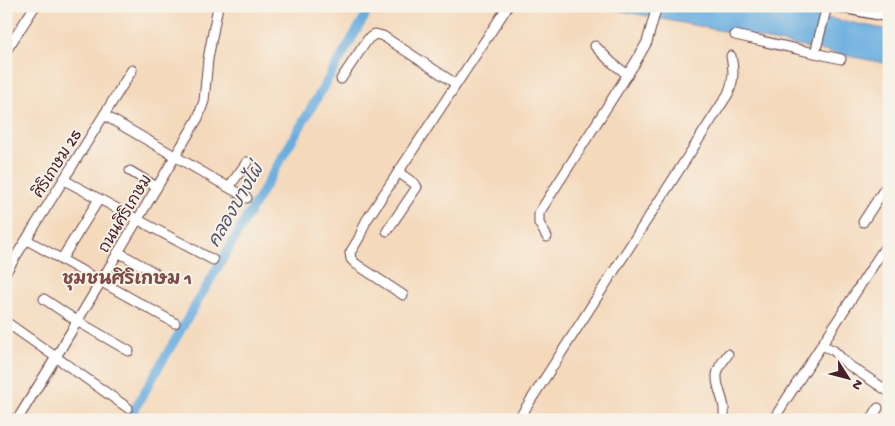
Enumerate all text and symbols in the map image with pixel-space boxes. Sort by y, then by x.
street label: ศิริเกษม 25 [27,125,87,202]
water label: คลองบางไผ่ [202,156,271,252]
street label: ถนนศิริเกษม [93,170,158,257]
district label: ชุมชนศิริเกษม 1 [62,267,192,291]
north arrow [822,354,872,404]
text: N [847,375,866,393]

